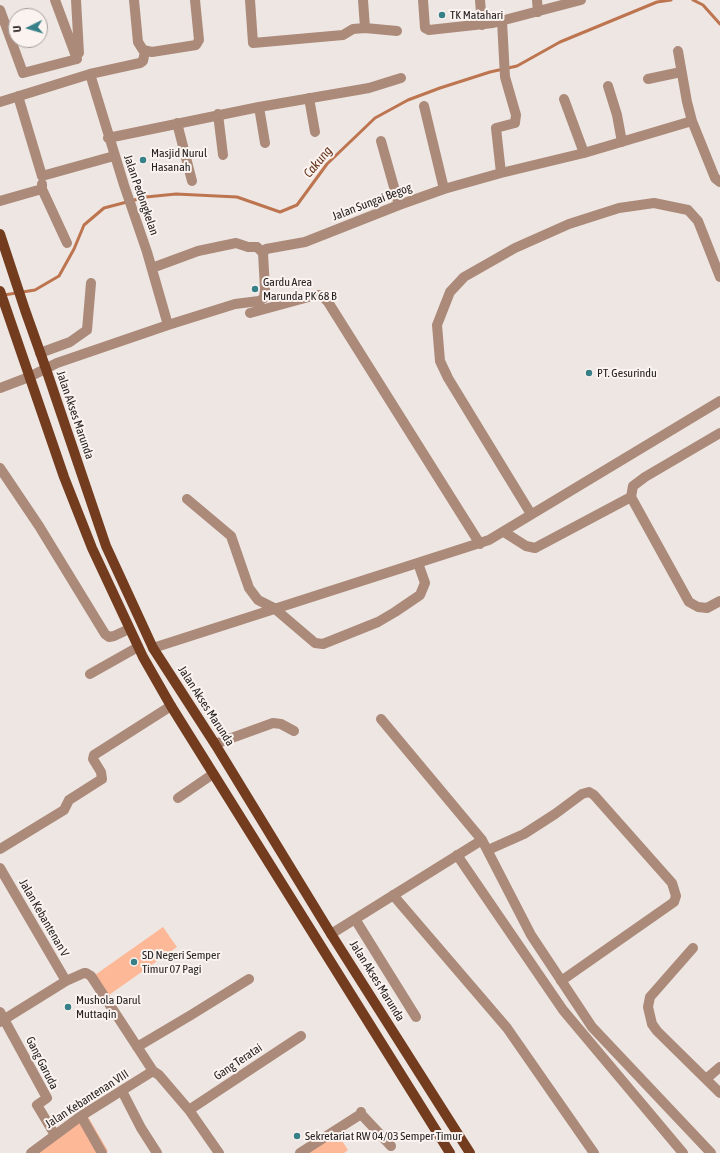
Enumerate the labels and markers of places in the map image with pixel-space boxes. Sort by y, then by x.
place label: TK Matahari [450,8,503,22]
marker: TK Matahari [437,10,447,20]
place label: Masjid Nurul Hasanah [151,146,207,174]
marker: Masjid Nurul Hasanah [138,155,148,165]
place label: Gardu Area Marunda PK 68 B [263,275,337,303]
marker: Gardu Area Marunda PK 68 B [250,284,260,294]
place label: PT. Gesurindu [597,366,657,380]
marker: PT. Gesurindu [584,368,594,378]
place label: SD Negeri Semper Timur 07 Pagi [142,948,220,976]
marker: SD Negeri Semper Timur 07 Pagi [129,957,139,967]
place label: Mushola Darul Muttaqin [76,993,141,1021]
marker: Mushola Darul Muttaqin [63,1002,73,1012]
place label: Sekretariat RW 04/03 Semper Timur [305,1129,461,1143]
marker: Sekretariat RW 04/03 Semper Timur [292,1131,302,1141]

